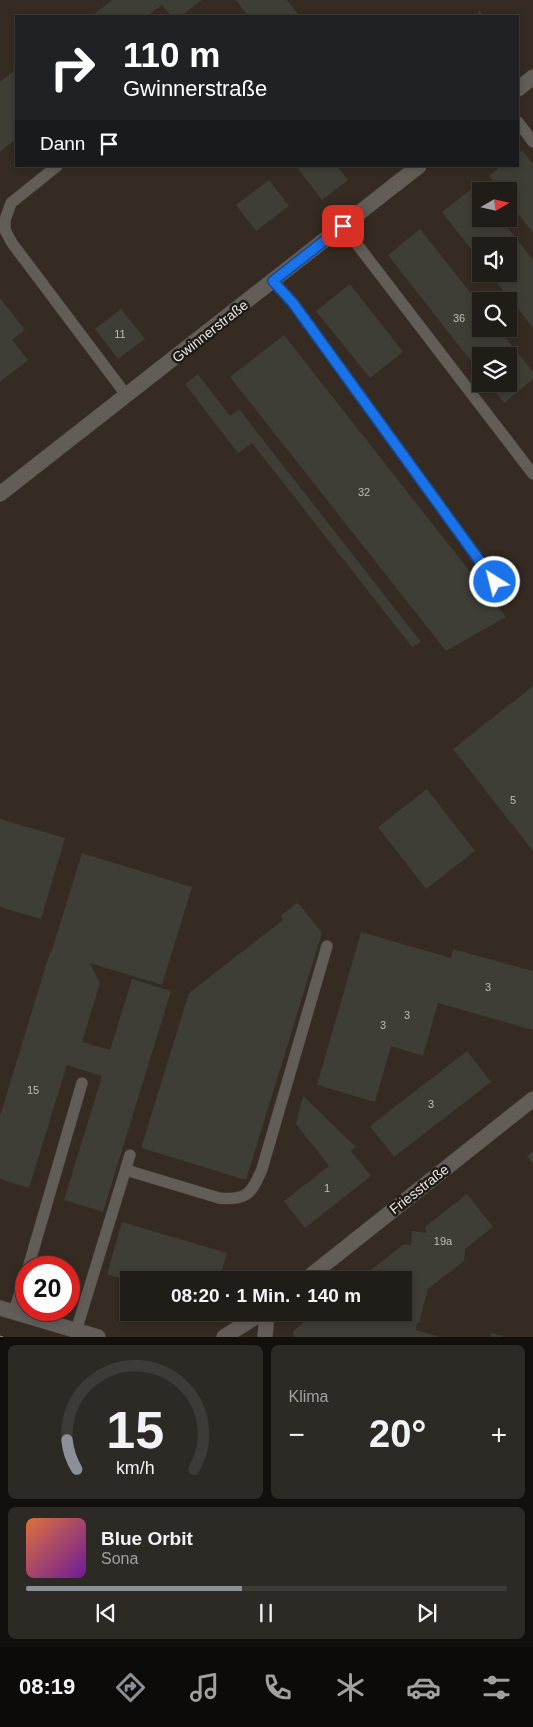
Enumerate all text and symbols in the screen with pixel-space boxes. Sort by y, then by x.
icon: right [40,35,105,100]
text: 110 m [123,35,220,74]
text: Gwinnerstraße [123,76,267,101]
icon: arrive [95,130,123,158]
text: Dann [40,133,85,154]
north arrow [472,182,518,228]
map controls [472,182,517,392]
pin [322,205,364,247]
icon: arrive [329,212,357,240]
button: sound [472,237,517,282]
button: search [472,292,517,337]
street label: Gwinnerstraße [169,296,251,366]
house number: 36 [453,312,465,324]
house number: 11 [114,328,126,340]
button: layers [472,347,517,392]
house number: 32 [358,486,370,498]
position arrow [468,555,520,607]
house number: 5 [510,794,516,806]
house number: 3 [485,981,491,993]
house number: 3 [404,1009,410,1021]
house number: 3 [380,1019,386,1031]
house number: 15 [27,1084,39,1096]
house number: 3 [428,1098,434,1110]
street label: Friesstraße [386,1161,452,1217]
house number: 1 [324,1182,330,1194]
house number: 19a [434,1235,453,1247]
speed limit sign: 20 [15,1256,80,1321]
text: 08:20 · 1 Min. · 140 m [171,1285,361,1306]
text: Klima [289,1388,329,1405]
text: 15 [106,1401,164,1459]
text: 20° [369,1413,426,1455]
text: − [289,1419,305,1450]
text: + [491,1419,507,1450]
text: km/h [116,1458,155,1478]
text: Blue Orbit [101,1528,193,1549]
text: Sona [101,1550,138,1567]
icon: previous [92,1599,120,1627]
icon: pause [252,1599,280,1627]
icon: next [413,1599,441,1627]
icon: directions [113,1670,148,1705]
icon: music [187,1670,222,1705]
icon: phone [260,1670,295,1705]
icon: climate [333,1670,368,1705]
icon: car [406,1670,441,1705]
icon: filters [479,1670,514,1705]
text: 08:19 [19,1674,75,1699]

